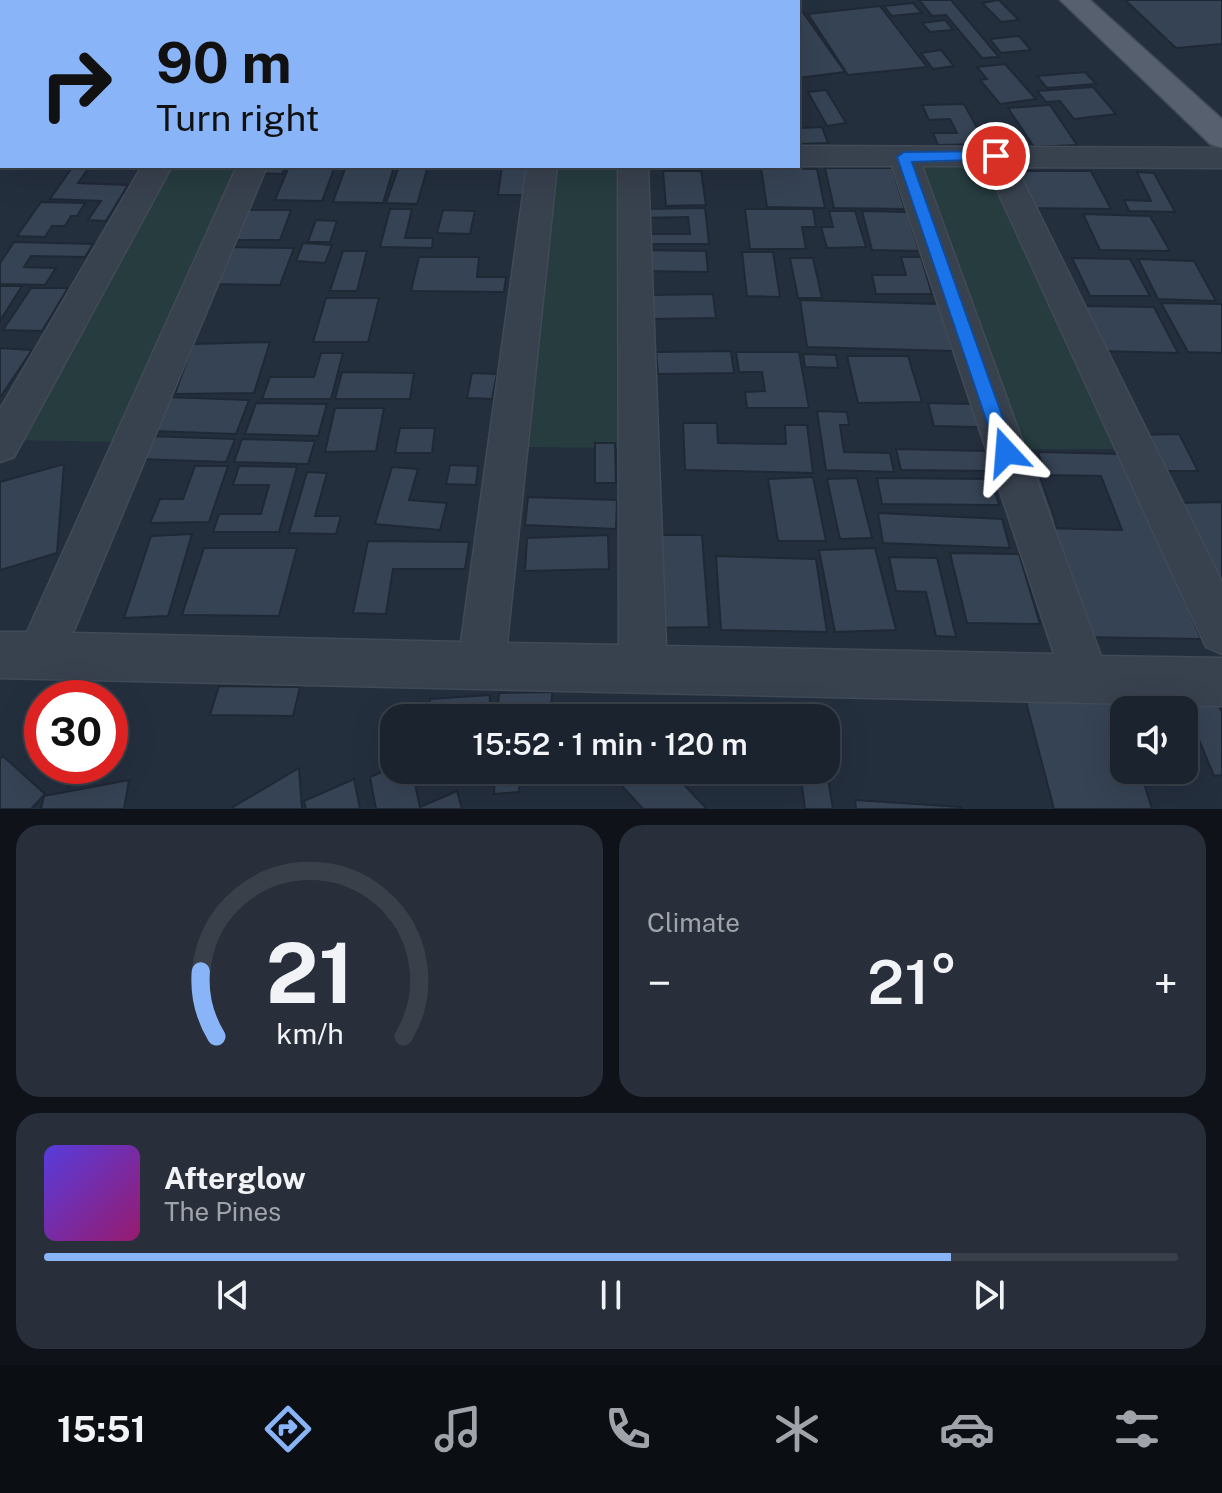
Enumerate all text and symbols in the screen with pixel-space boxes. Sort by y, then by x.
text: 90 m [156,30,292,96]
icon: right [24,32,128,136]
text: Turn right [156,97,319,139]
pin [962,122,1030,190]
icon: arrive [974,134,1018,178]
position arrow [964,410,1048,494]
speed limit sign: 30 [24,680,128,784]
map controls [1110,696,1198,784]
button: sound [1110,696,1198,784]
text: 15:52 · 1 min · 120 m [472,726,748,762]
text: Climate [647,907,740,938]
text: 21 [265,924,354,1022]
text: 21° [867,947,958,1018]
text: − [647,957,671,1009]
text: + [1154,957,1178,1009]
text: km/h [276,1017,343,1050]
text: Afterglow [164,1160,306,1196]
text: The Pines [164,1196,281,1227]
icon: previous [211,1273,255,1317]
icon: pause [589,1273,633,1317]
icon: next [967,1273,1011,1317]
icon: directions [260,1401,316,1457]
icon: music [430,1401,486,1457]
icon: phone [600,1401,656,1457]
icon: climate [769,1401,825,1457]
icon: car [939,1401,995,1457]
icon: filters [1109,1401,1165,1457]
text: 15:51 [57,1408,146,1450]

